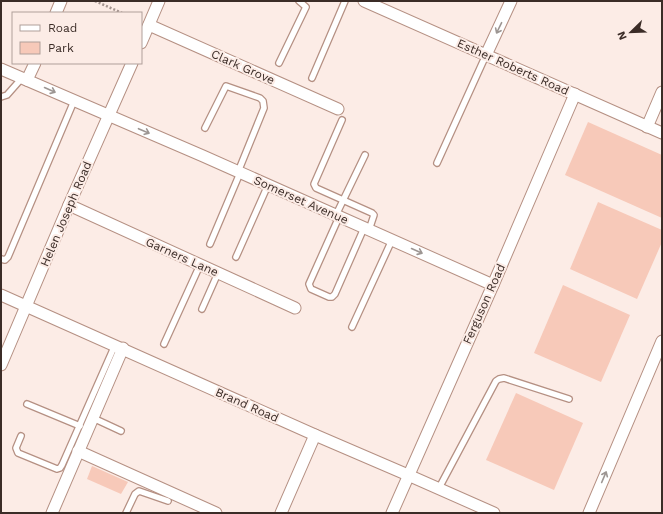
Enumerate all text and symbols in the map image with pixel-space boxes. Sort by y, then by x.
legend [12,12,142,64]
north arrow [611,12,651,52]
text: Road [48,21,77,35]
one-way arrow [495,22,502,34]
text: N [615,29,630,42]
street label: Esther Roberts Road [455,36,571,98]
text: Park [48,41,74,55]
street label: Clark Grove [209,47,277,87]
one-way arrow [43,87,55,94]
one-way arrow [138,128,150,135]
street label: Helen Joseph Road [37,159,95,269]
street label: Somerset Avenue [252,173,351,227]
street label: Garners Lane [143,235,221,279]
one-way arrow [410,248,422,255]
street label: Ferguson Road [460,262,508,346]
street label: Brand Road [213,385,281,425]
one-way arrow [601,472,608,484]

